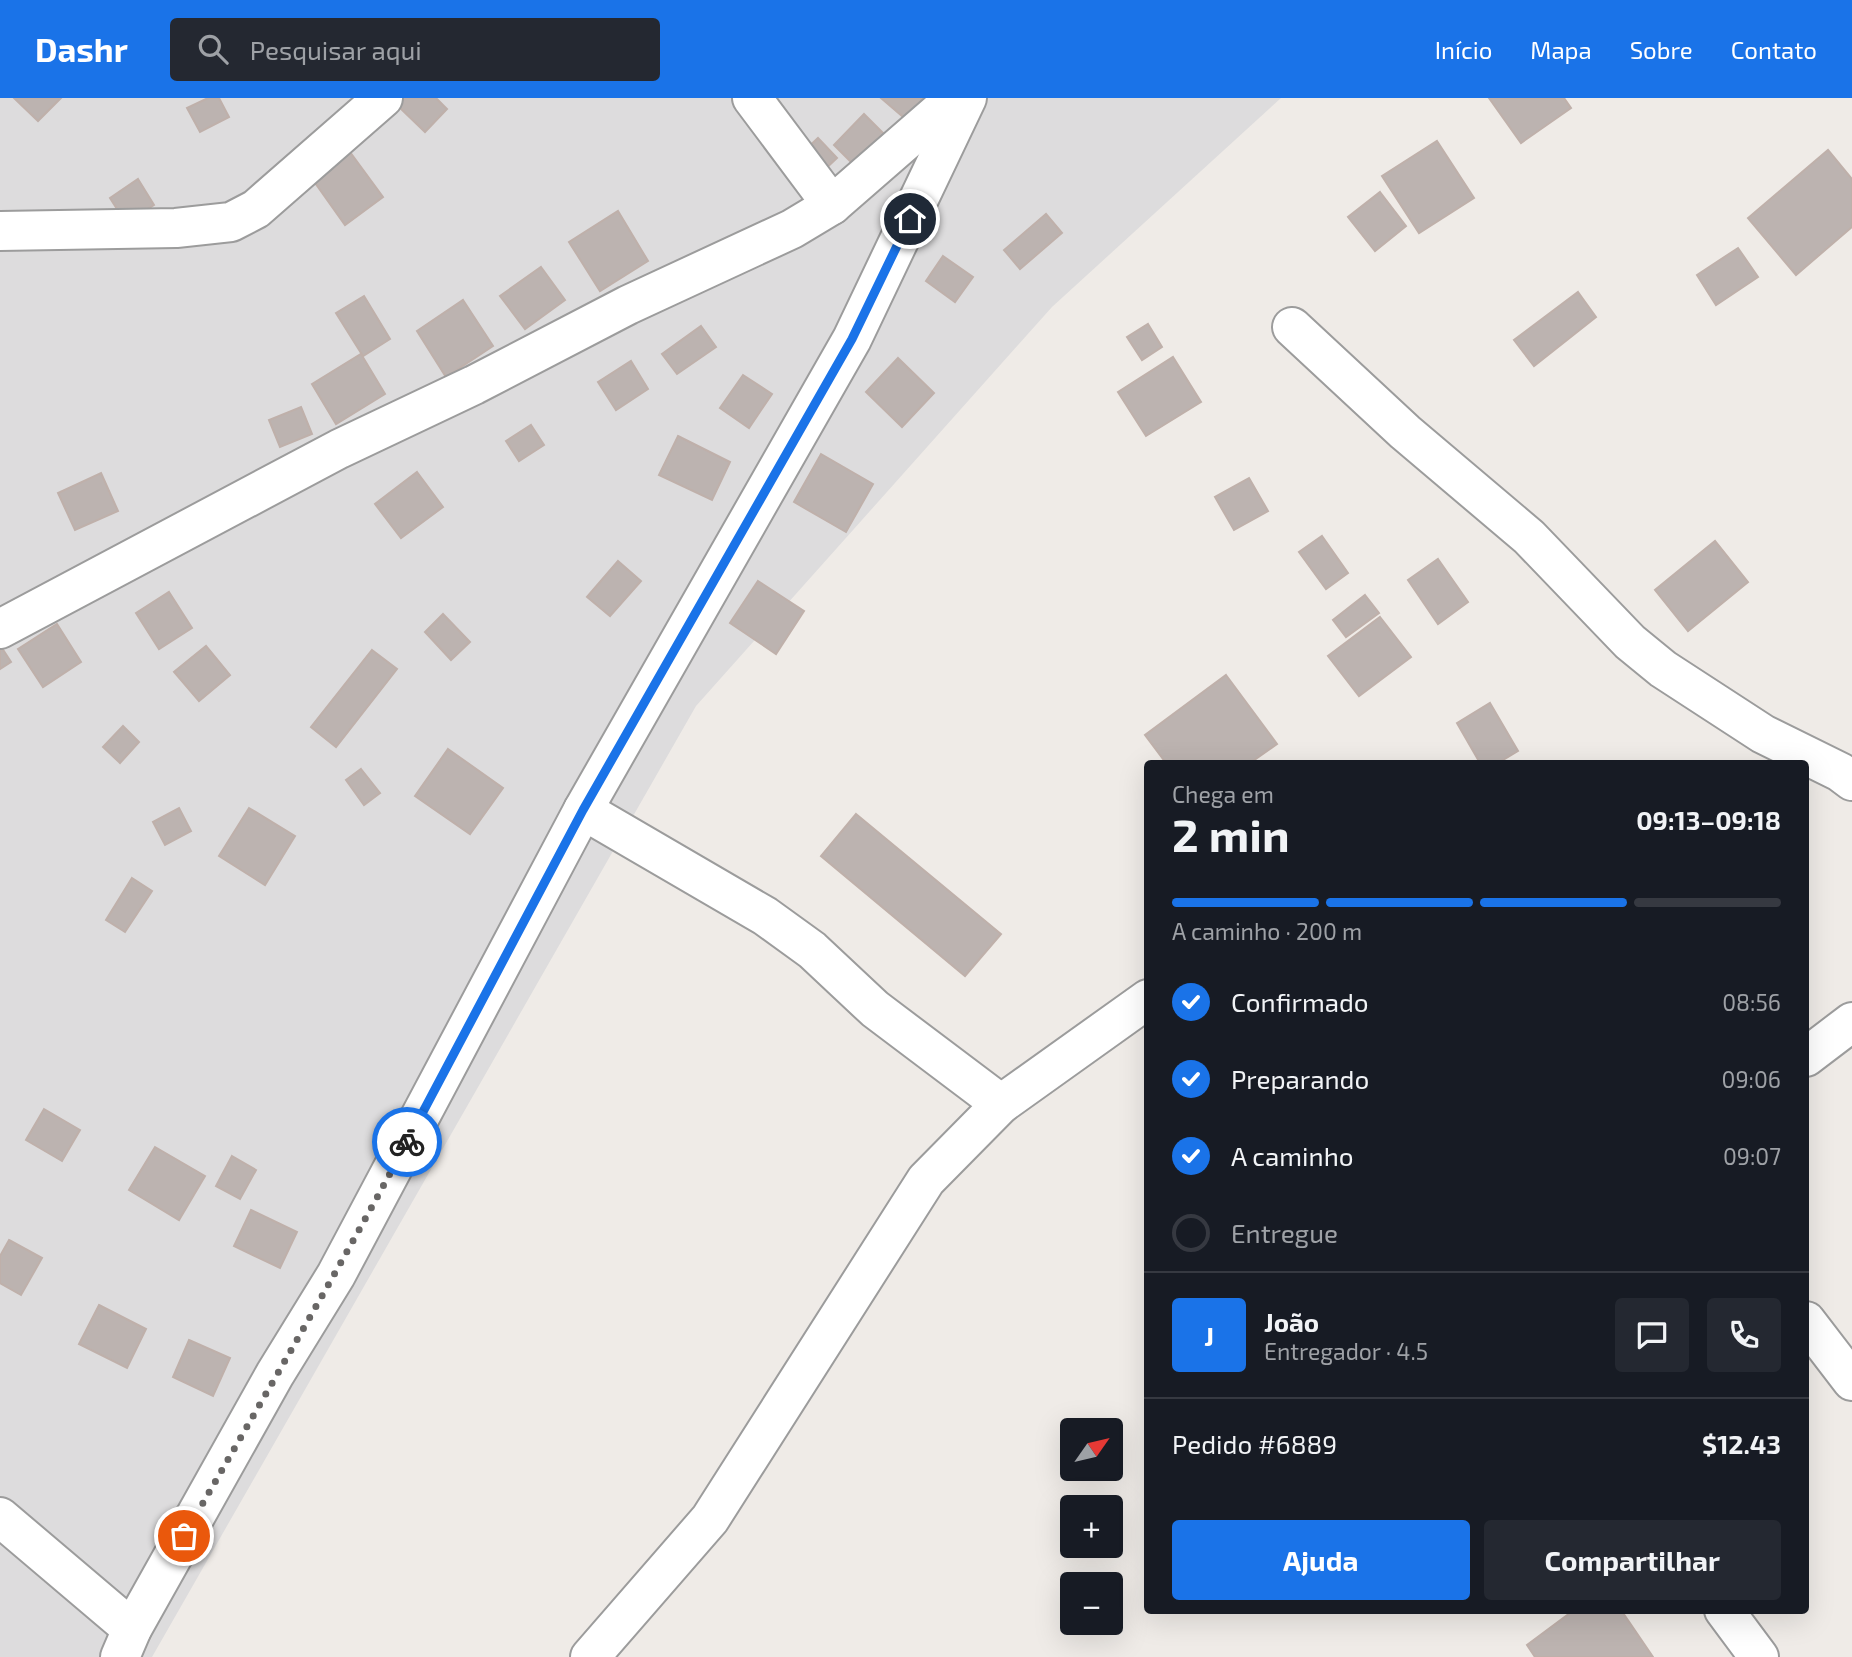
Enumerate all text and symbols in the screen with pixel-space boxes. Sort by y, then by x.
search box [170,18,660,81]
text: Dashr [35,29,128,69]
icon: search [194,30,232,68]
text: Pesquisar aqui [250,34,422,65]
text: Início [1435,35,1492,64]
text: Mapa [1530,35,1592,64]
text: Sobre [1630,35,1693,64]
text: Contato [1731,35,1817,64]
pin [880,189,940,249]
icon: home [891,200,929,238]
text: Chega em [1172,780,1274,808]
text: 09:13–09:18 [1636,804,1781,835]
text: 2 min [1172,806,1290,861]
text: A caminho · 200 m [1172,917,1362,945]
icon: check [1172,983,1210,1021]
text: Confirmado [1231,986,1369,1017]
text: 08:56 [1722,988,1781,1016]
icon: check [1172,1060,1210,1098]
text: Preparando [1231,1063,1369,1094]
text: 09:06 [1722,1065,1781,1093]
courier [372,1107,442,1177]
icon: bike [388,1123,426,1161]
icon: check [1172,1137,1210,1175]
text: A caminho [1231,1140,1354,1171]
text: 09:07 [1723,1142,1781,1170]
text: Entregue [1231,1217,1338,1248]
button: chat [1615,1298,1689,1372]
button: phone [1707,1298,1781,1372]
text: João [1264,1306,1319,1337]
text: J [1204,1320,1214,1351]
text: Entregador · 4.5 [1264,1337,1428,1365]
north arrow [1060,1418,1124,1480]
map controls [1060,1418,1123,1635]
text: Pedido #6889 [1172,1428,1337,1459]
text: $12.43 [1702,1428,1781,1459]
button: + [1060,1495,1123,1558]
pin [154,1506,214,1566]
icon: bag [165,1517,203,1555]
button: Ajuda [1172,1520,1470,1600]
button: Compartilhar [1484,1520,1781,1600]
button: − [1060,1572,1123,1635]

